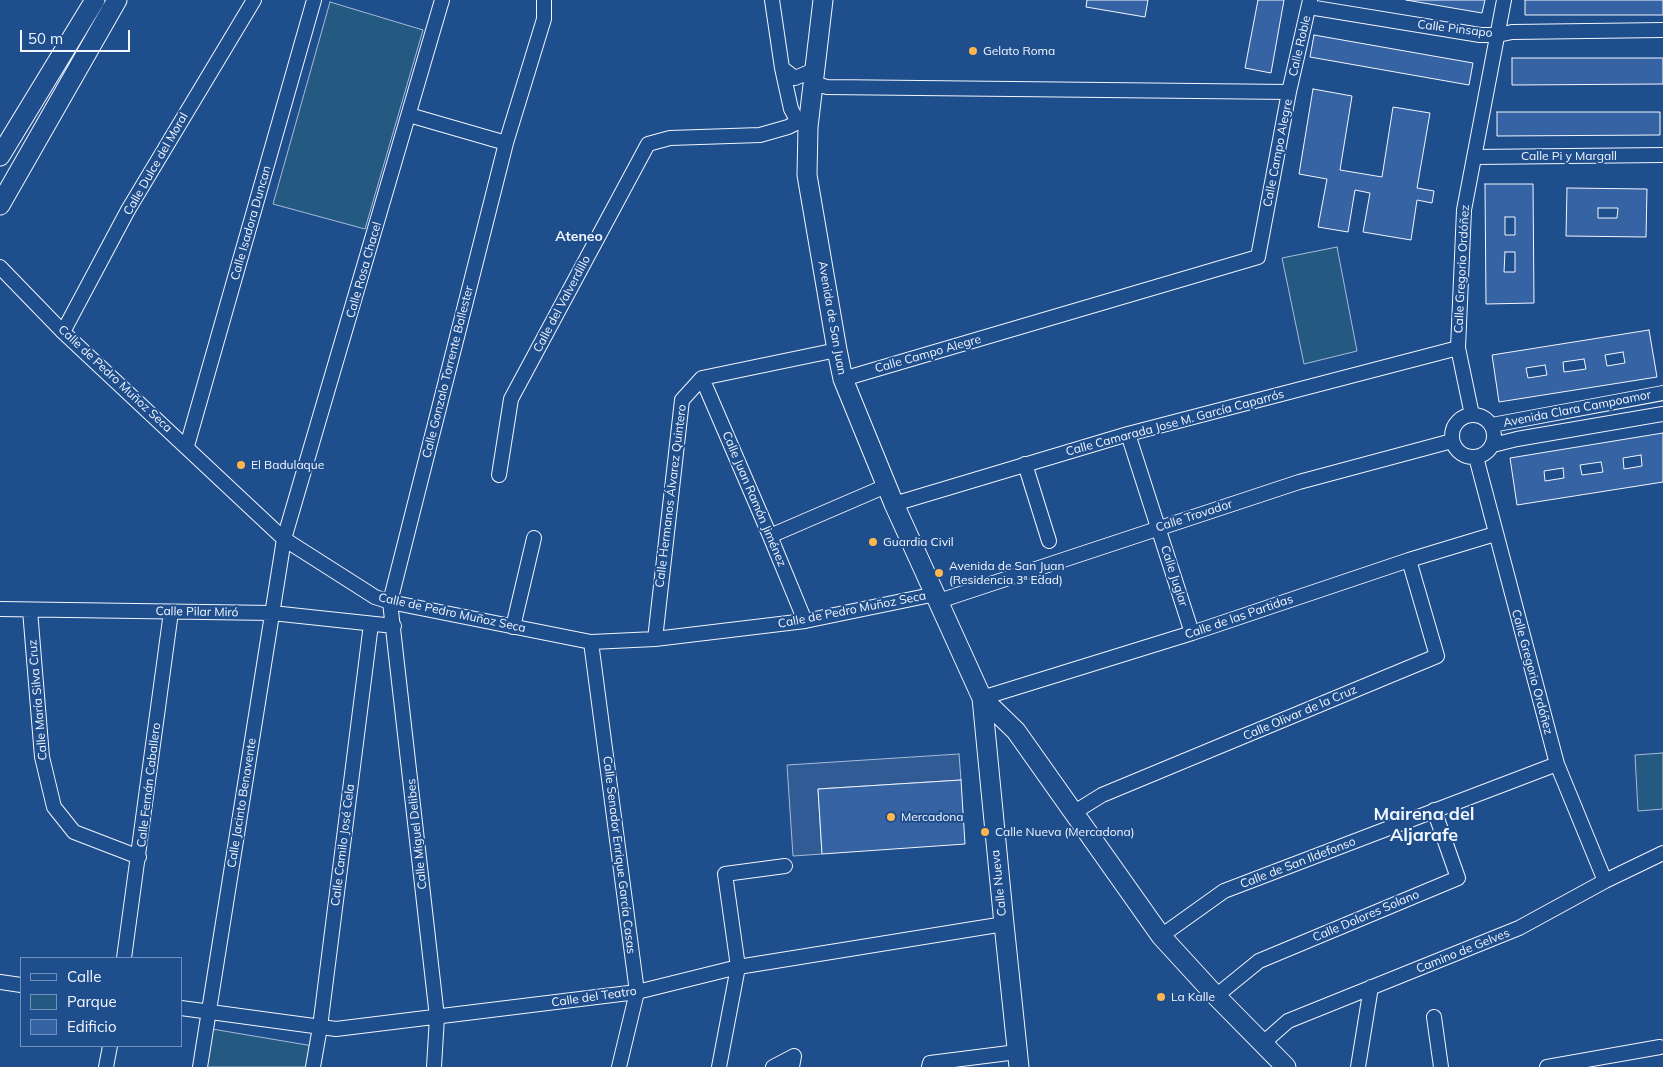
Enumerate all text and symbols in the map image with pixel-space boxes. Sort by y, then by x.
street label: Calle Roble [1286,14,1314,78]
street label: Calle Pinsapo [1417,17,1493,41]
scale bar [22,20,132,52]
text: 50 m [28,29,63,48]
place label: Gelato Roma [983,44,1055,58]
marker: Gelato Roma [967,45,979,57]
street label: Calle Campo Alegre [1260,98,1296,208]
street label: Calle Dulce del Moral [121,110,191,218]
street label: Calle Pi y Margall [1521,149,1617,163]
street label: Calle Isadora Duncan [228,164,274,282]
street label: Calle Gregorio Ordóñez [1451,204,1473,334]
street label: Calle Rosa Chacel [343,220,385,320]
district label: Ateneo [555,229,603,245]
street label: Calle del Valverdillo [530,253,594,355]
street label: Avenida de San Juan [815,260,849,376]
street label: Calle Gonzalo Torrente Ballester [420,284,476,460]
street label: Calle de Pedro Muñoz Seca [55,322,175,436]
street label: Calle Campo Alegre [873,332,983,376]
street label: Calle Camarada Jose M. García Caparrós [1064,387,1286,459]
street label: Avenida Clara Campoamor [1502,388,1652,430]
street label: Calle Hermanos Álvarez Quintero [653,404,689,588]
street label: Calle Juan Ramón Jiménez [719,429,789,569]
place label: El Badulaque [251,458,324,472]
marker: El Badulaque [235,459,247,471]
street label: Calle Trovador [1154,497,1234,535]
place label: Guardia Civil [883,535,954,549]
marker: Guardia Civil [867,536,879,548]
street label: Calle Juglar [1157,544,1191,608]
place label: Avenida de San Juan (Residencia 3ª Edad) [949,559,1065,587]
marker: Avenida de San Juan (Residencia 3ª Edad) [933,567,945,579]
street label: Calle de Pedro Muñoz Seca [777,589,927,631]
street label: Calle de Pedro Muñoz Seca [377,590,527,636]
street label: Calle de las Partidas [1183,592,1295,642]
street label: Calle Pilar Miró [155,604,239,620]
street label: Calle Gregorio Ordóñez [1508,608,1556,736]
street label: Calle María Silva Cruz [26,639,50,761]
street label: Calle Olivar de la Cruz [1241,682,1359,744]
street label: Calle Fernán Caballero [134,722,164,848]
street label: Calle Jacinto Benavente [225,737,259,869]
street label: Calle Senador Enrique García Casas [600,755,638,955]
street label: Calle Miguel Delibes [404,778,430,890]
street label: Calle Camilo José Cela [328,783,358,907]
district label: Mairena del Aljarafe [1374,804,1474,846]
place label: Mercadona [901,810,963,824]
marker: Mercadona [885,811,897,823]
place label: Calle Nueva (Mercadona) [995,825,1135,839]
marker: Calle Nueva (Mercadona) [979,826,991,838]
street label: Calle de San Ildefonso [1238,834,1358,892]
street label: Calle Nueva [988,849,1010,917]
street label: Calle Dolores Solano [1311,887,1421,945]
street label: Camino de Gelves [1414,926,1512,976]
legend [20,957,182,1047]
text: Calle [67,967,101,986]
street label: Calle del Teatro [551,984,637,1010]
place label: La Kalle [1171,990,1215,1004]
marker: La Kalle [1155,991,1167,1003]
text: Parque [67,992,117,1011]
text: Edificio [67,1017,117,1036]

